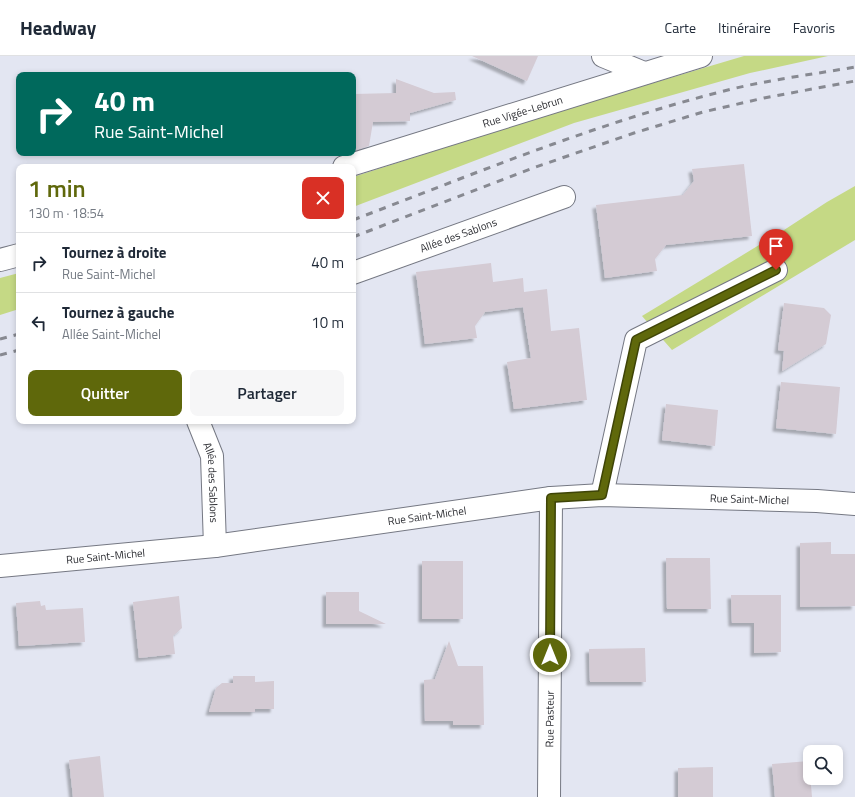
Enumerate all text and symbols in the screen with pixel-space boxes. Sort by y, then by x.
text: Headway [20,13,96,42]
text: Carte [665,17,696,38]
text: Itinéraire [718,17,771,38]
text: Favoris [793,17,835,38]
text: 40 m [94,79,155,122]
icon: right [28,88,80,140]
street label: Rue Vigée-Lebrun [480,91,565,131]
text: Rue Saint-Michel [94,118,224,145]
text: 1 min [28,170,86,206]
button: close [302,177,344,219]
text: 130 m · 18:54 [28,203,104,223]
street label: Allée des Sablons [418,214,499,256]
pin [759,229,793,270]
icon: arrive [765,235,787,257]
text: Tournez à droite [62,241,167,264]
text: 40 m [311,251,344,274]
icon: right [28,252,50,274]
text: Rue Saint-Michel [62,264,156,284]
text: Tournez à gauche [62,301,174,324]
text: 10 m [311,311,344,334]
icon: left [28,312,50,334]
text: Allée Saint-Michel [62,324,161,344]
button: Quitter [28,370,182,416]
button: Partager [190,370,344,416]
street label: Allée des Sablons [199,440,222,523]
street label: Rue Saint-Michel [710,490,789,508]
street label: Rue Saint-Michel [387,502,467,529]
street label: Rue Saint-Michel [65,545,146,568]
position arrow [529,634,571,676]
street label: Rue Pasteur [541,690,558,747]
map controls [803,745,843,785]
button: search [803,745,843,785]

